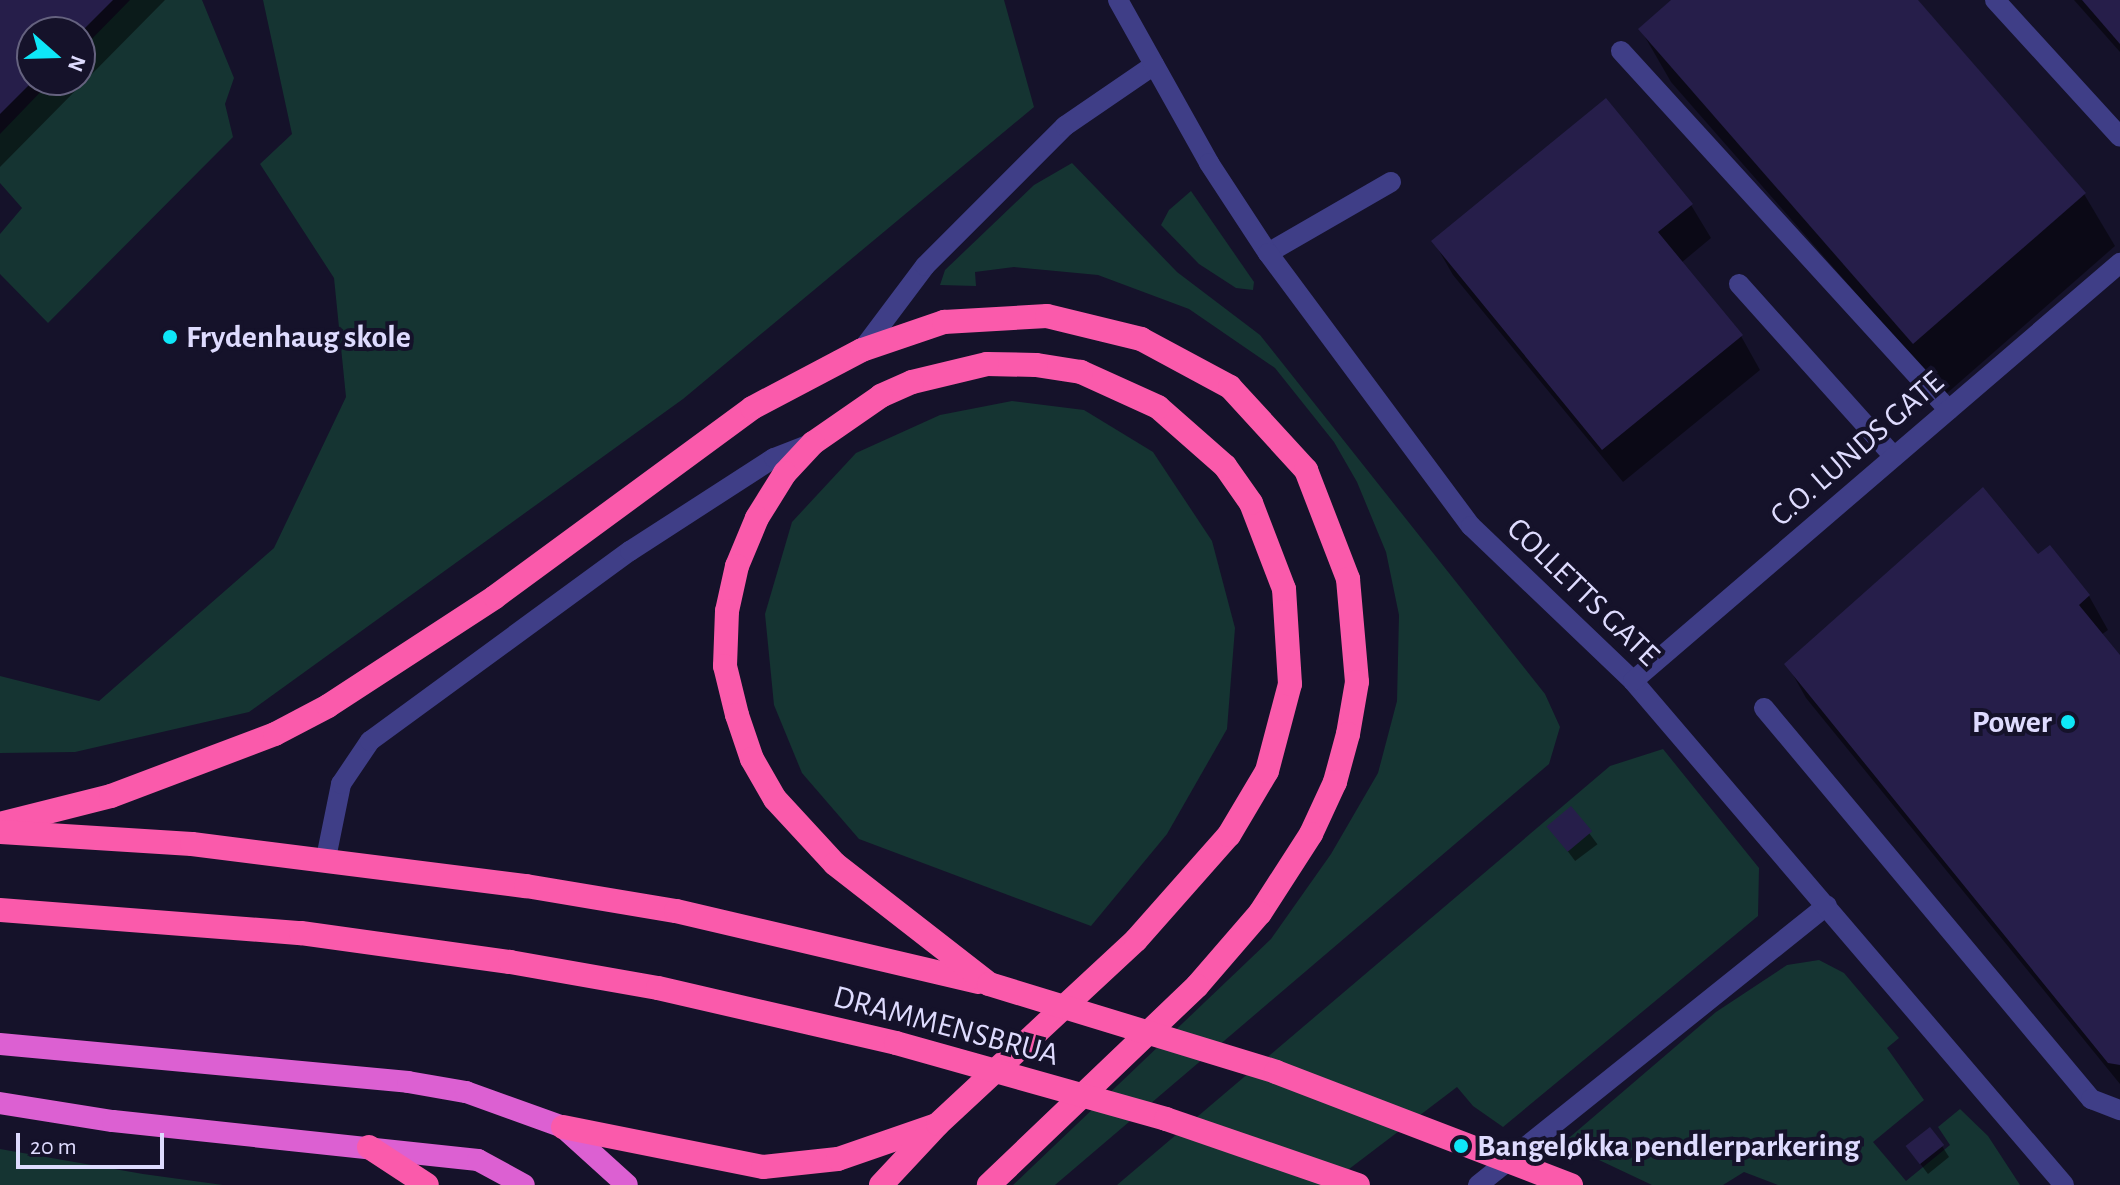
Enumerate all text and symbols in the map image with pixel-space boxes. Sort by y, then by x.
north arrow [16,16,96,96]
text: N [64,53,90,74]
place label: Frydenhaug skole [186,318,411,356]
marker: Frydenhaug skole [161,328,179,346]
street label: C.O. LUNDS GATE [1762,363,1952,535]
street label: COLLETTS GATE [1499,510,1667,674]
place label: Power [1972,703,2052,741]
marker: Power [2059,713,2077,731]
street label: DRAMMENSBRUA [829,977,1063,1075]
scale bar [20,1117,168,1167]
place label: Bangeløkka pendlerparkering [1477,1127,1860,1165]
text: 20 m [30,1135,77,1159]
marker: Bangeløkka pendlerparkering [1452,1137,1470,1155]

